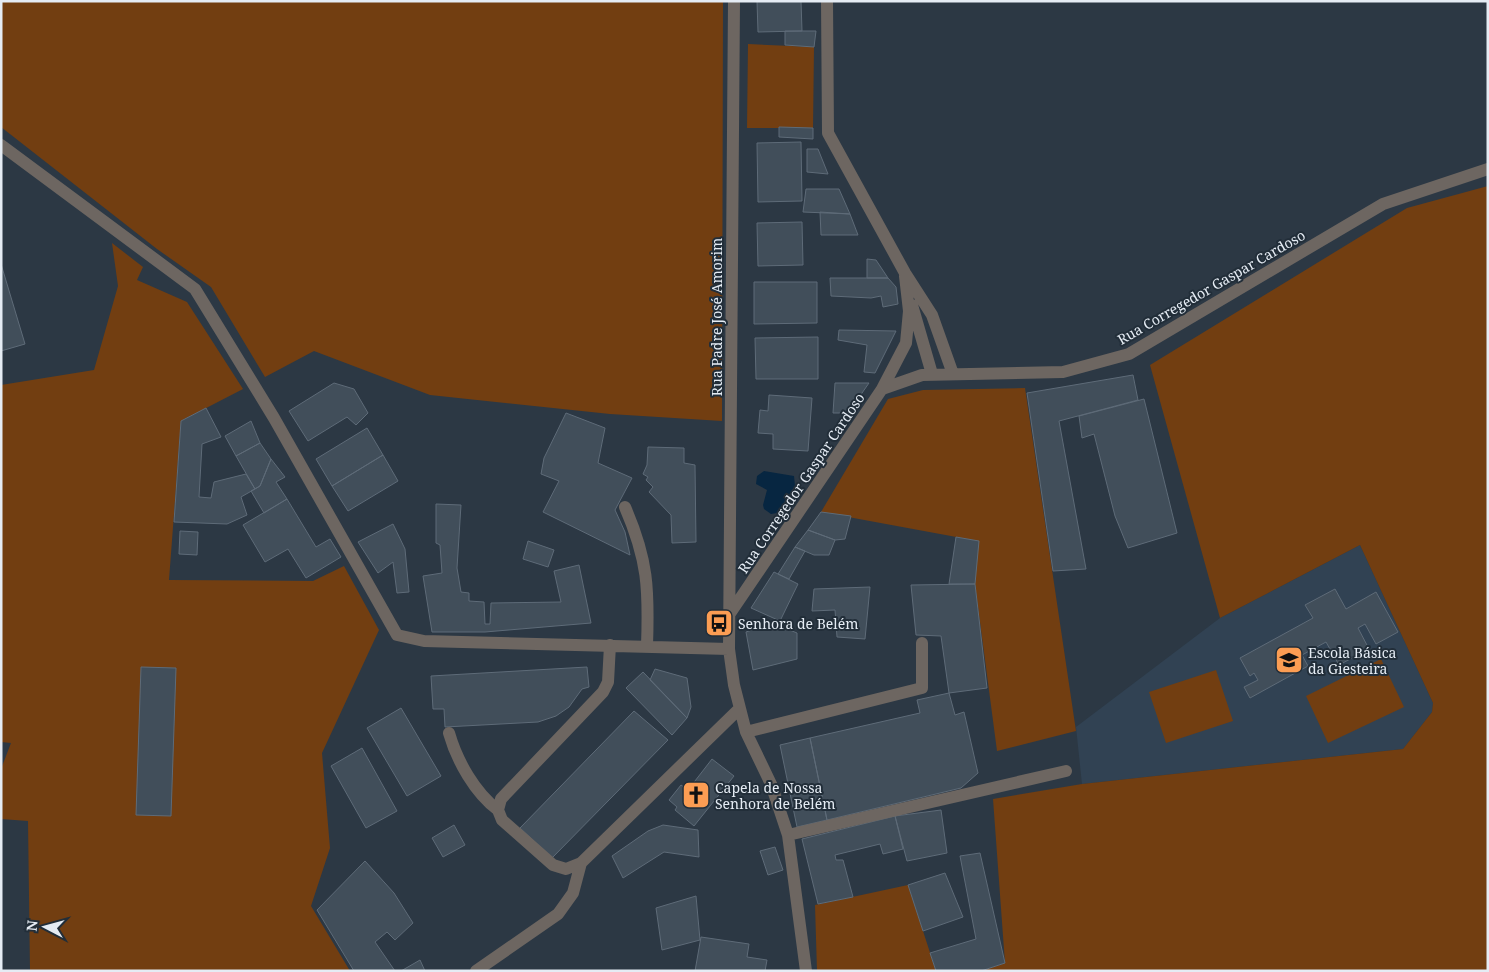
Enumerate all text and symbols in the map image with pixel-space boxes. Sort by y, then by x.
street label: Rua Corregedor Gaspar Cardoso [1114,225,1308,349]
street label: Rua Padre José Amorim [707,238,726,396]
street label: Rua Corregedor Gaspar Cardoso [733,389,869,577]
bus stop icon: Senhora de Belém [704,608,734,638]
place label: Senhora de Belém [738,614,858,633]
place label: Escola Básica da Giesteira [1308,643,1397,678]
school or university icon: Escola Básica da Giesteira [1274,645,1304,675]
place label: Capela de Nossa Senhora de Belém [715,778,835,813]
church icon: Capela de Nossa Senhora de Belém [681,780,711,810]
north arrow [20,902,70,952]
text: N [22,919,42,932]

